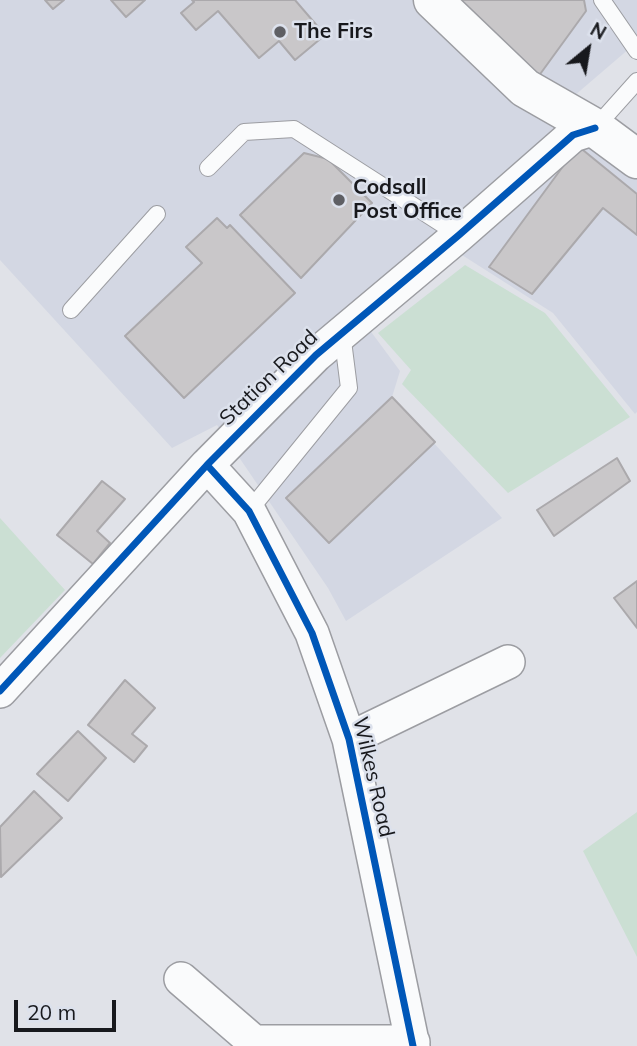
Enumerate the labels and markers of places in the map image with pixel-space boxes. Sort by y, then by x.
place label: The Firs [294,19,373,45]
marker: The Firs [272,24,288,40]
place label: Codsall Post Office [353,175,462,225]
marker: Codsall Post Office [331,192,347,208]

